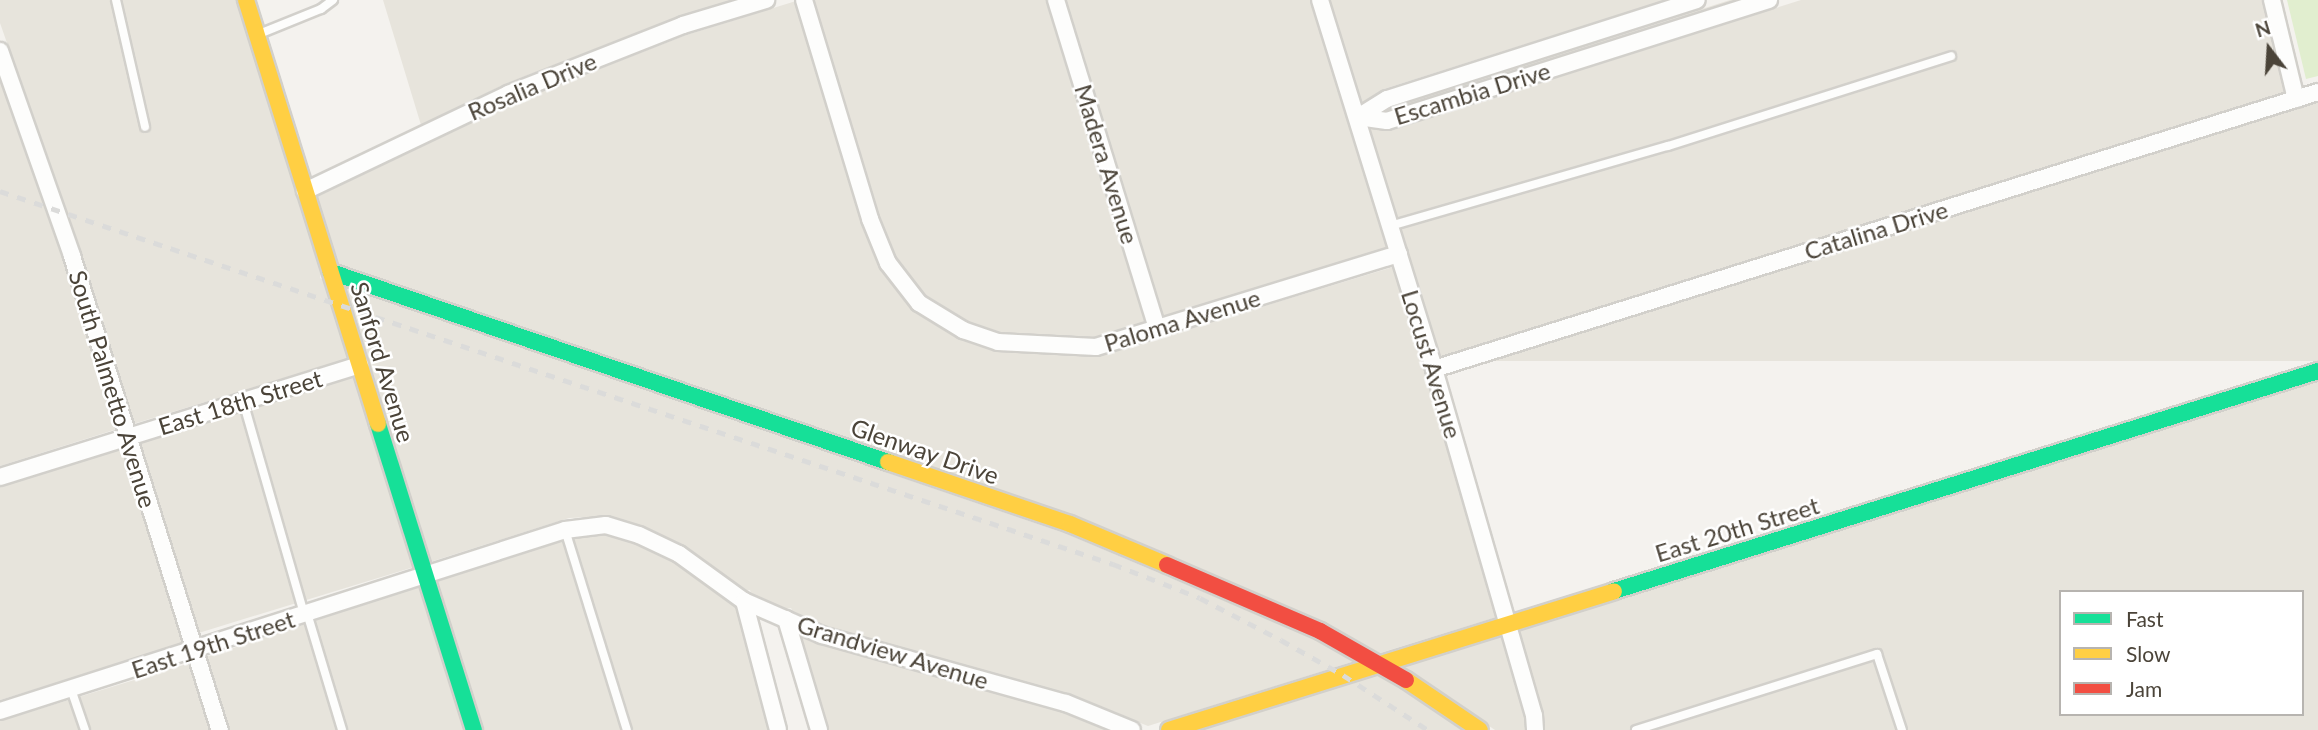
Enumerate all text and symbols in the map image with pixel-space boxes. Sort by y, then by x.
north arrow [2234,14,2304,84]
text: N [2252,15,2273,42]
street label: Rosalia Drive [463,46,601,126]
street label: Escambia Drive [1390,56,1554,130]
street label: Madera Avenue [1069,80,1145,248]
street label: Catalina Drive [1801,195,1951,265]
street label: South Palmetto Avenue [63,266,163,512]
street label: Sanford Avenue [345,278,421,446]
street label: Paloma Avenue [1100,282,1264,358]
street label: Locust Avenue [1396,286,1468,442]
street label: East 18th Street [155,363,325,441]
street label: Glenway Drive [847,412,1003,490]
street label: East 20th Street [1652,490,1822,568]
legend [2059,590,2304,716]
street label: East 19th Street [128,604,298,684]
text: Fast [2126,606,2163,631]
street label: Grandview Avenue [793,609,993,695]
text: Slow [2126,641,2170,666]
text: Jam [2126,676,2162,701]

